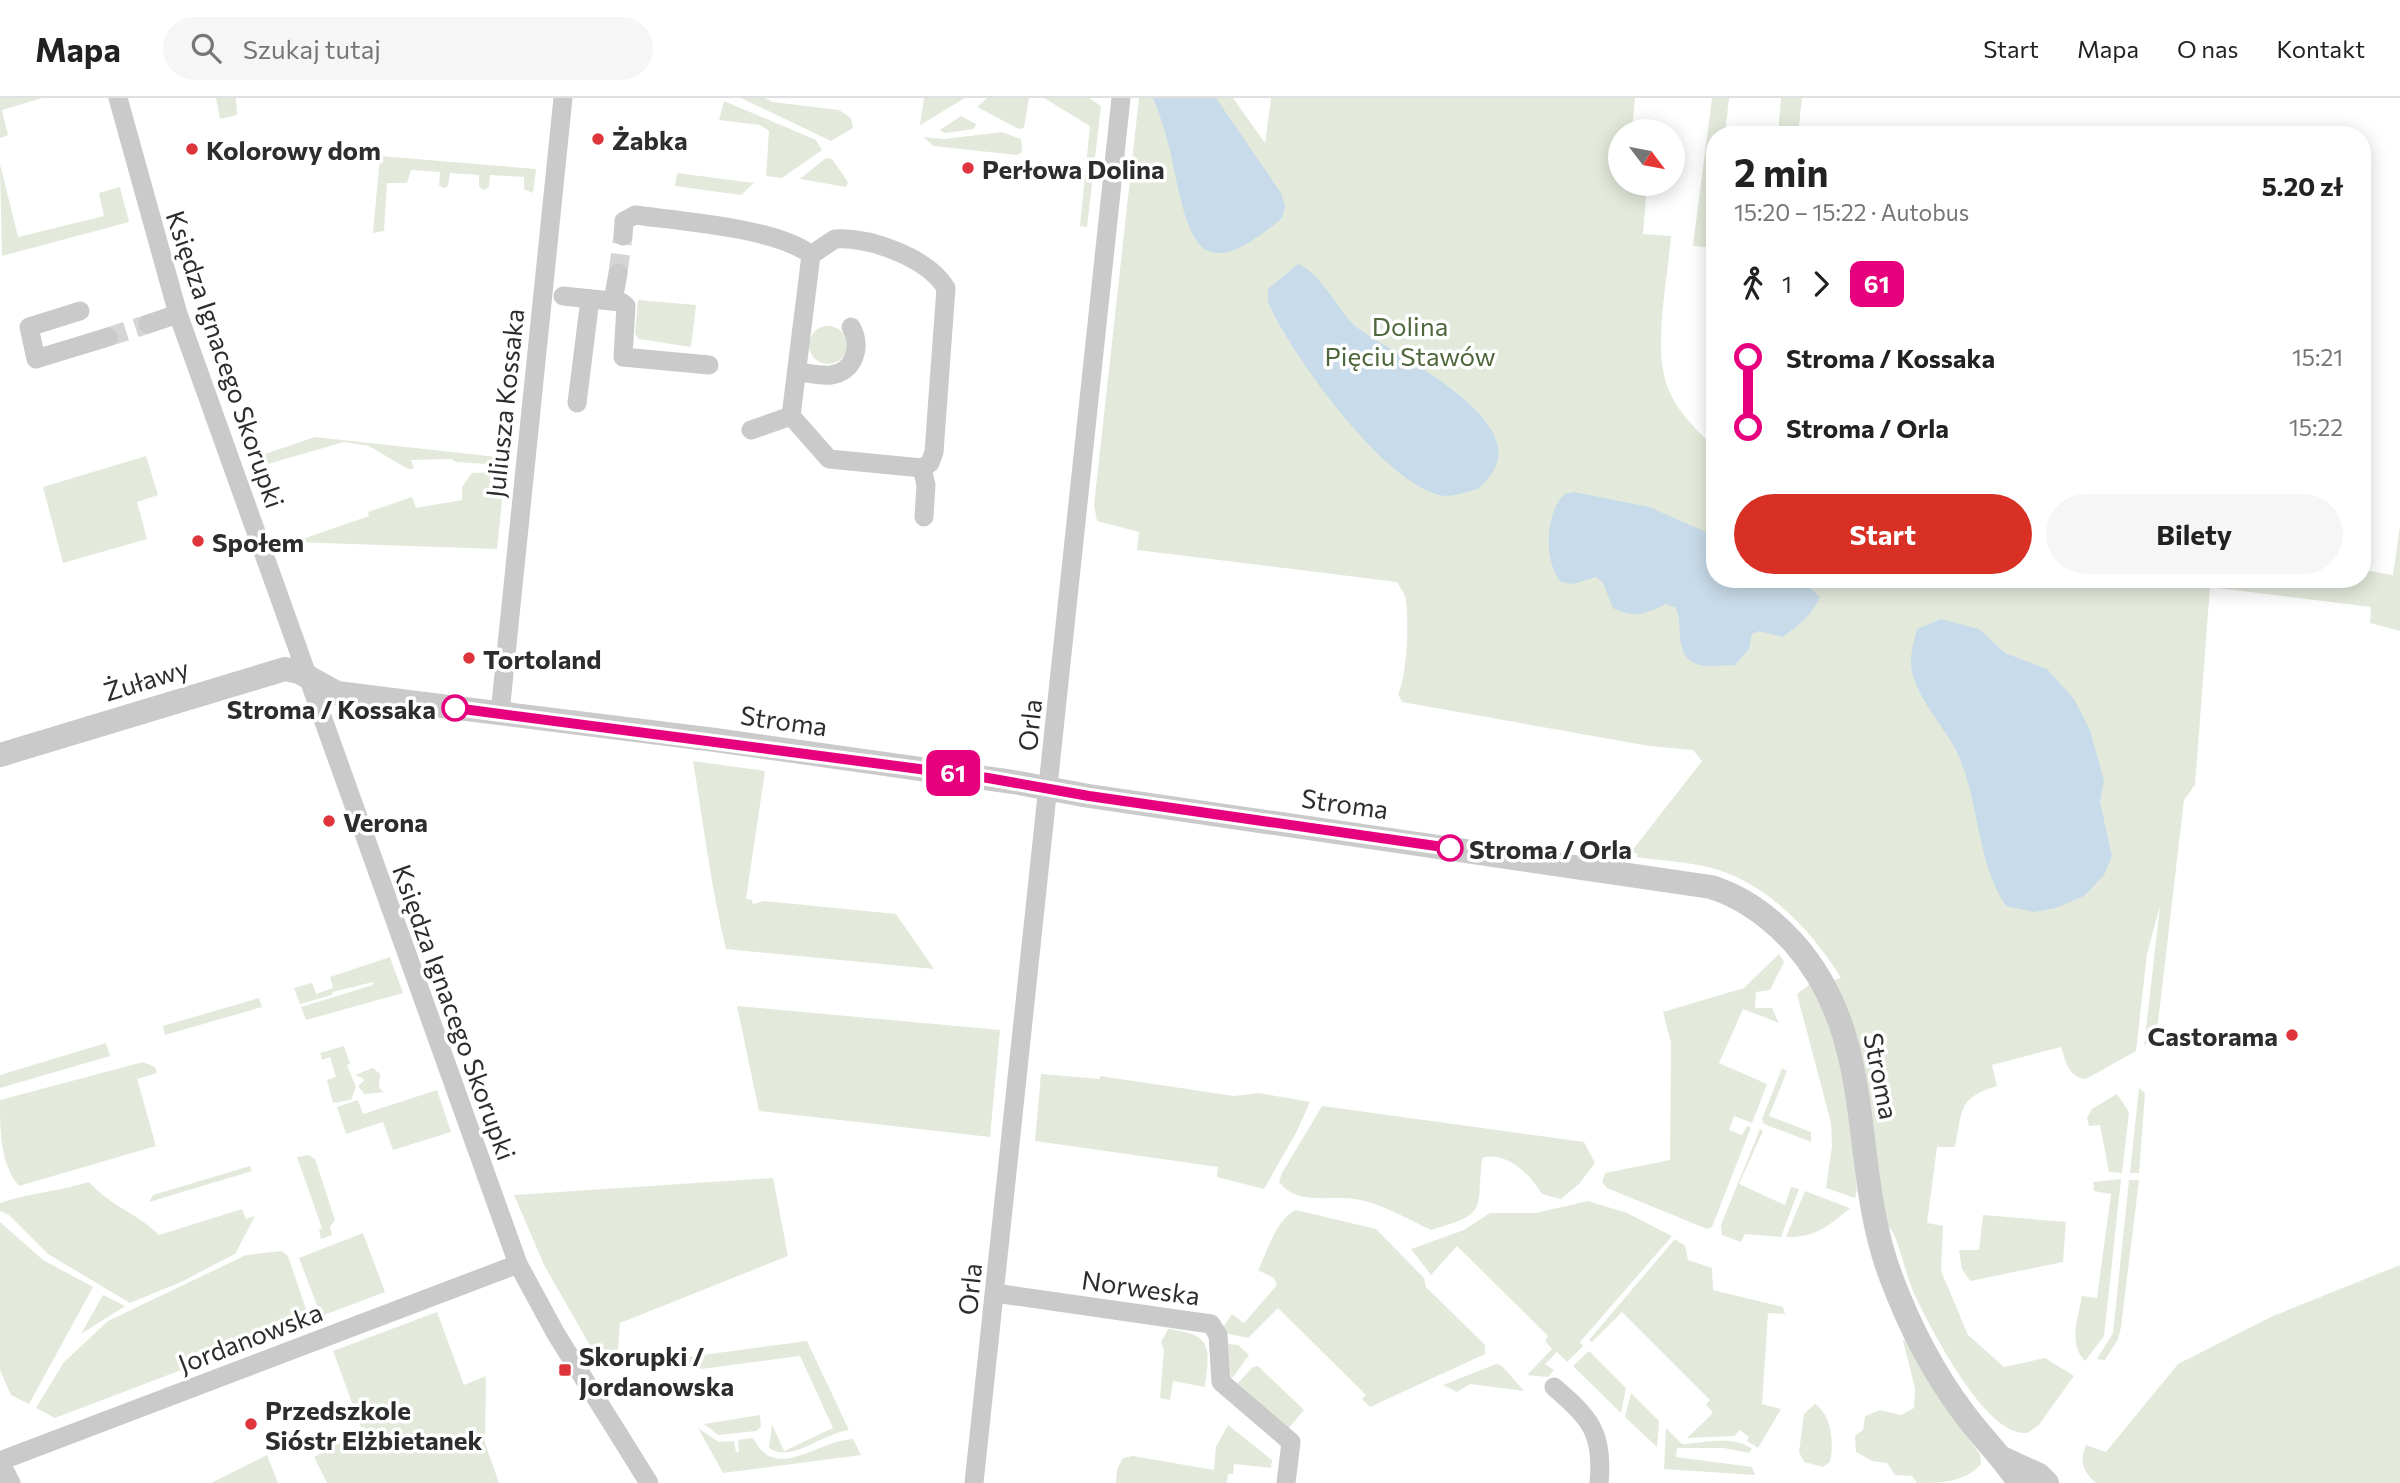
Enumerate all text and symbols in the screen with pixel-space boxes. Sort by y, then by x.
search box [163,17,653,80]
text: Mapa [35,28,121,69]
icon: search [187,29,225,67]
text: Szukaj tutaj [243,33,381,64]
text: Start [1983,34,2039,63]
text: Mapa [2077,34,2139,63]
text: O nas [2177,34,2238,63]
text: Kontakt [2276,34,2365,63]
north arrow [1608,119,1685,196]
map controls [1608,119,1685,196]
place label: Żabka [612,124,688,155]
marker: Żabka [590,131,606,147]
place label: Kolorowy dom [206,134,381,165]
marker: Kolorowy dom [184,141,200,157]
text: 2 min [1734,148,1829,195]
place label: Perłowa Dolina [982,153,1165,184]
marker: Perłowa Dolina [960,160,976,176]
text: 5.20 zł [2262,170,2343,201]
text: 15:20 – 15:22 · Autobus [1734,198,1969,226]
street label: Księdza Ignacego Skorupki [161,206,291,512]
icon: walk [1734,265,1772,303]
icon: forward [1802,265,1840,303]
text: 61 [1864,269,1890,298]
text: 1 [1782,270,1792,298]
street label: Juliusza Kossaka [479,307,529,499]
park label: Dolina Pięciu Stawów [1325,310,1496,371]
text: Stroma / Kossaka [1786,342,1995,373]
text: 15:21 [2292,343,2343,371]
text: Stroma / Orla [1786,412,1949,443]
text: 15:22 [2289,413,2343,441]
button: Start [1734,494,2032,574]
button: Bilety [2046,494,2343,574]
place label: Społem [212,526,304,557]
marker: Społem [190,533,206,549]
place label: Tortoland [483,643,602,674]
marker: Tortoland [461,650,477,666]
street label: Żuławy [100,651,192,707]
place label: Stroma / Kossaka [227,693,436,724]
marker: Stroma / Kossaka [442,695,468,721]
street label: Orla [1011,698,1047,752]
street label: Stroma [739,699,829,741]
line badge: 61 [922,750,984,796]
text: 61 [940,758,966,787]
street label: Stroma [1300,782,1390,824]
place label: Verona [343,806,428,837]
marker: Verona [321,813,337,829]
place label: Stroma / Orla [1469,833,1632,864]
marker: Stroma / Orla [1437,835,1463,861]
street label: Księdza Ignacego Skorupki [387,860,523,1164]
place label: Castorama [2148,1020,2278,1051]
marker: Castorama [2284,1027,2300,1043]
street label: Stroma [1858,1030,1906,1122]
street label: Orla [951,1262,987,1316]
street label: Norweska [1080,1263,1202,1311]
street label: Jordanowska [174,1295,326,1379]
place label: Skorupki / Jordanowska [579,1340,734,1401]
marker: Skorupki / Jordanowska [557,1362,573,1378]
place label: Przedszkole Sióstr Elżbietanek [265,1394,482,1455]
marker: Przedszkole Sióstr Elżbietanek [243,1416,259,1432]

